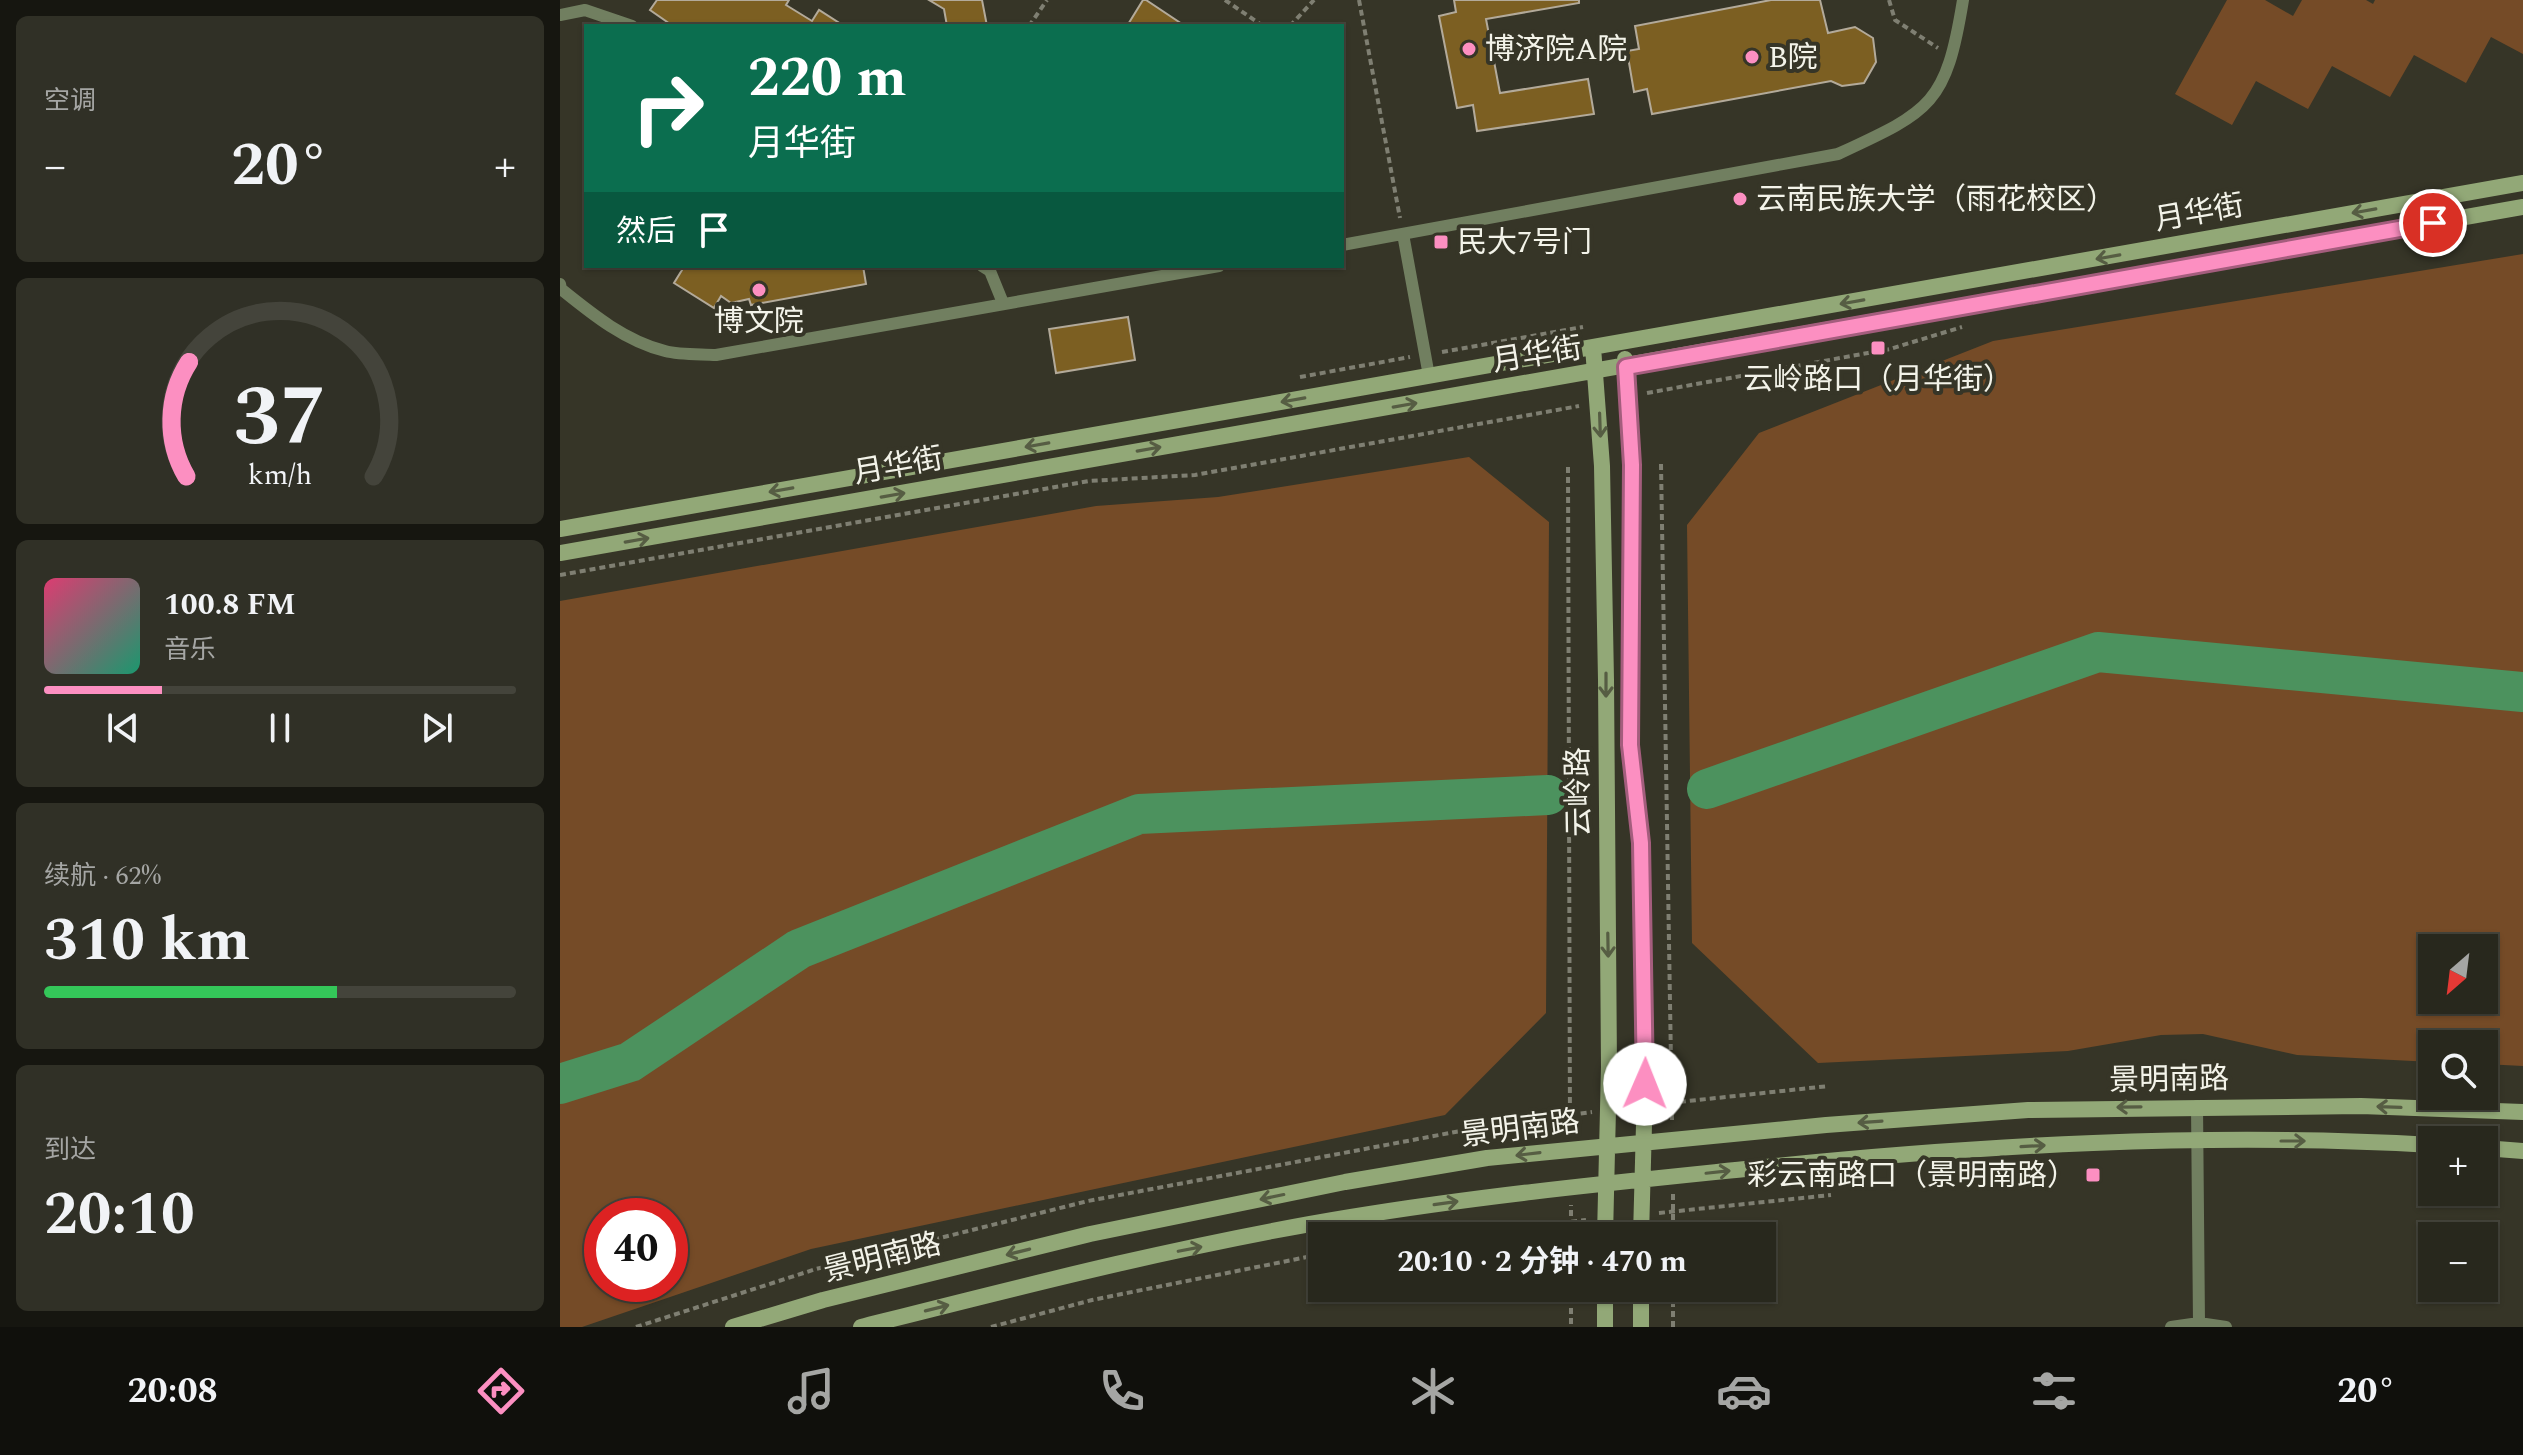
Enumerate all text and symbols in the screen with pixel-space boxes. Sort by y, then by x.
place label: 博济院A院 [1485,27,1628,73]
place label: B院 [1768,35,1818,81]
text: 220 m [748,36,907,121]
marker: 博济院A院 [1460,40,1478,58]
marker: B院 [1743,48,1761,66]
icon: right [616,56,720,160]
text: 空调 [44,81,96,121]
text: 月华街 [748,117,856,172]
text: 20° [231,120,329,212]
text: − [44,133,66,200]
text: + [494,133,516,200]
place label: 云南民族大学（雨花校区） [1756,177,2116,223]
street label: 月华街 [2151,183,2247,243]
pin [2399,189,2467,257]
marker: 云南民族大学（雨花校区） [1731,190,1749,208]
icon: arrive [2411,201,2455,245]
one-way arrow [2351,205,2377,220]
icon: arrive [692,208,736,252]
text: 然后 [616,209,676,255]
place label: 民大7号门 [1457,220,1592,266]
marker: 民大7号门 [1432,233,1450,251]
one-way arrow [2095,250,2121,265]
marker: 博文院 [750,281,768,299]
one-way arrow [1839,296,1865,311]
place label: 博文院 [714,299,804,345]
street label: 月华街 [1489,325,1585,385]
marker: 云岭路口（月华街） [1869,339,1887,357]
text: 37 [233,355,327,482]
place label: 云岭路口（月华街） [1743,357,2013,403]
one-way arrow [1281,394,1307,409]
one-way arrow [1392,396,1417,411]
one-way arrow [1592,411,1607,438]
street label: 月华街 [850,436,946,496]
one-way arrow [1025,438,1051,453]
one-way arrow [1136,441,1161,456]
text: km/h [248,454,312,497]
one-way arrow [769,483,794,498]
one-way arrow [880,486,905,501]
one-way arrow [624,531,649,546]
text: 100.8 FM [164,582,296,628]
text: 音乐 [164,630,216,670]
one-way arrow [1598,671,1614,698]
icon: previous [101,706,145,750]
icon: pause [258,706,302,750]
icon: next [415,706,459,750]
street label: 云岭路 [1555,747,1603,837]
text: 续航 · 62% [44,856,161,896]
text: 310 km [44,895,250,987]
one-way arrow [1600,931,1616,958]
north arrow [2418,934,2498,1014]
map controls [2418,934,2498,1302]
button: search [2418,1030,2498,1110]
position arrow [1603,1042,1687,1126]
street label: 景明南路 [2109,1056,2229,1104]
street label: 景明南路 [1458,1099,1582,1159]
one-way arrow [2376,1099,2403,1114]
one-way arrow [2116,1100,2143,1115]
one-way arrow [1857,1115,1884,1130]
button: + [2418,1126,2498,1206]
text: 到达 [44,1130,96,1170]
one-way arrow [2279,1133,2306,1149]
one-way arrow [2019,1138,2046,1153]
one-way arrow [1516,1146,1542,1161]
place label: 彩云南路口（景明南路） [1747,1153,2077,1199]
one-way arrow [1704,1164,1731,1179]
marker: 彩云南路口（景明南路） [2084,1166,2102,1184]
text: 20:10 [44,1169,195,1261]
one-way arrow [1260,1190,1285,1205]
one-way arrow [1433,1195,1458,1210]
speed limit sign: 40 [584,1198,688,1302]
street label: 景明南路 [818,1221,946,1295]
button: − [2418,1222,2498,1302]
text: 20:10 · 2 分钟 · 470 m [1397,1239,1687,1285]
one-way arrow [1177,1241,1202,1256]
one-way arrow [1006,1245,1031,1260]
one-way arrow [923,1300,949,1315]
icon: directions [473,1363,529,1419]
icon: music [783,1363,839,1419]
icon: phone [1094,1363,1150,1419]
icon: climate [1405,1363,1461,1419]
icon: car [1716,1363,1772,1419]
icon: filters [2026,1363,2082,1419]
text: 20:08 [127,1364,218,1419]
text: 20° [2337,1364,2396,1419]

